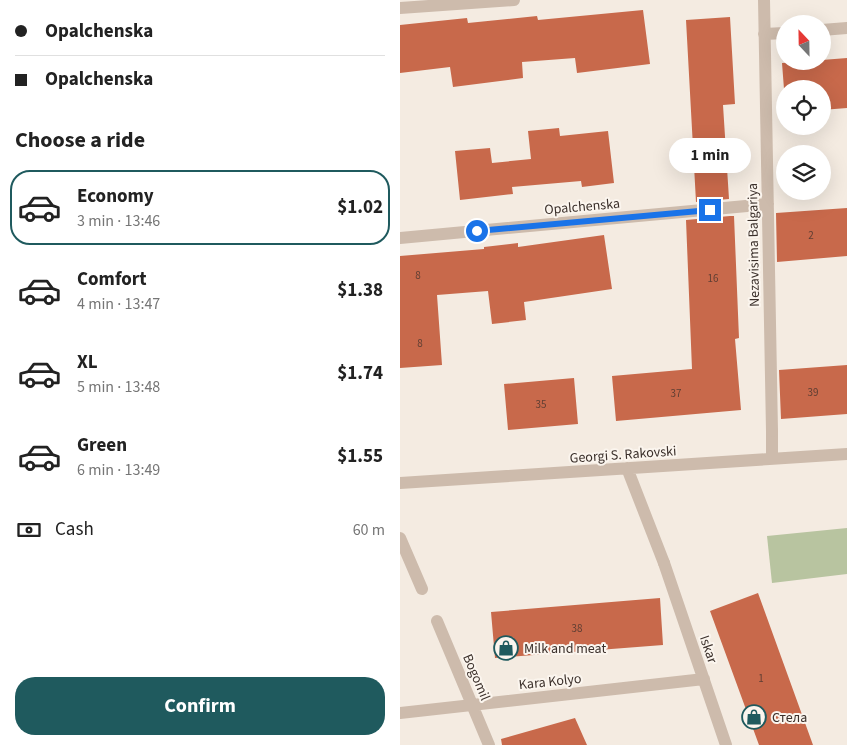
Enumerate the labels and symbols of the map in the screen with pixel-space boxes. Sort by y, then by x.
north arrow [776,15,831,70]
callout: 1 min [669,138,751,172]
street label: Nezavisima Balgariya [743,183,765,307]
street label: Opalchenska [543,194,621,220]
route end [699,199,721,221]
route start [466,220,488,242]
house number: 2 [808,228,814,243]
house number: 8 [415,268,421,283]
house number: 16 [708,271,719,286]
house number: 8 [417,336,423,351]
house number: 39 [808,385,818,400]
house number: 37 [671,386,681,401]
house number: 35 [536,397,546,412]
street label: Georgi S. Rakovski [569,441,677,469]
house number: 38 [572,621,583,636]
street label: Iskar [694,633,722,666]
shop icon: Milk and meat [493,635,519,661]
place label: Milk and meat [524,639,606,659]
street label: Bogomil [457,651,495,704]
street label: Kara Kolyo [518,669,582,695]
house number: 1 [758,671,764,686]
shop icon: Стела [741,704,767,730]
place label: Стела [772,708,807,728]

